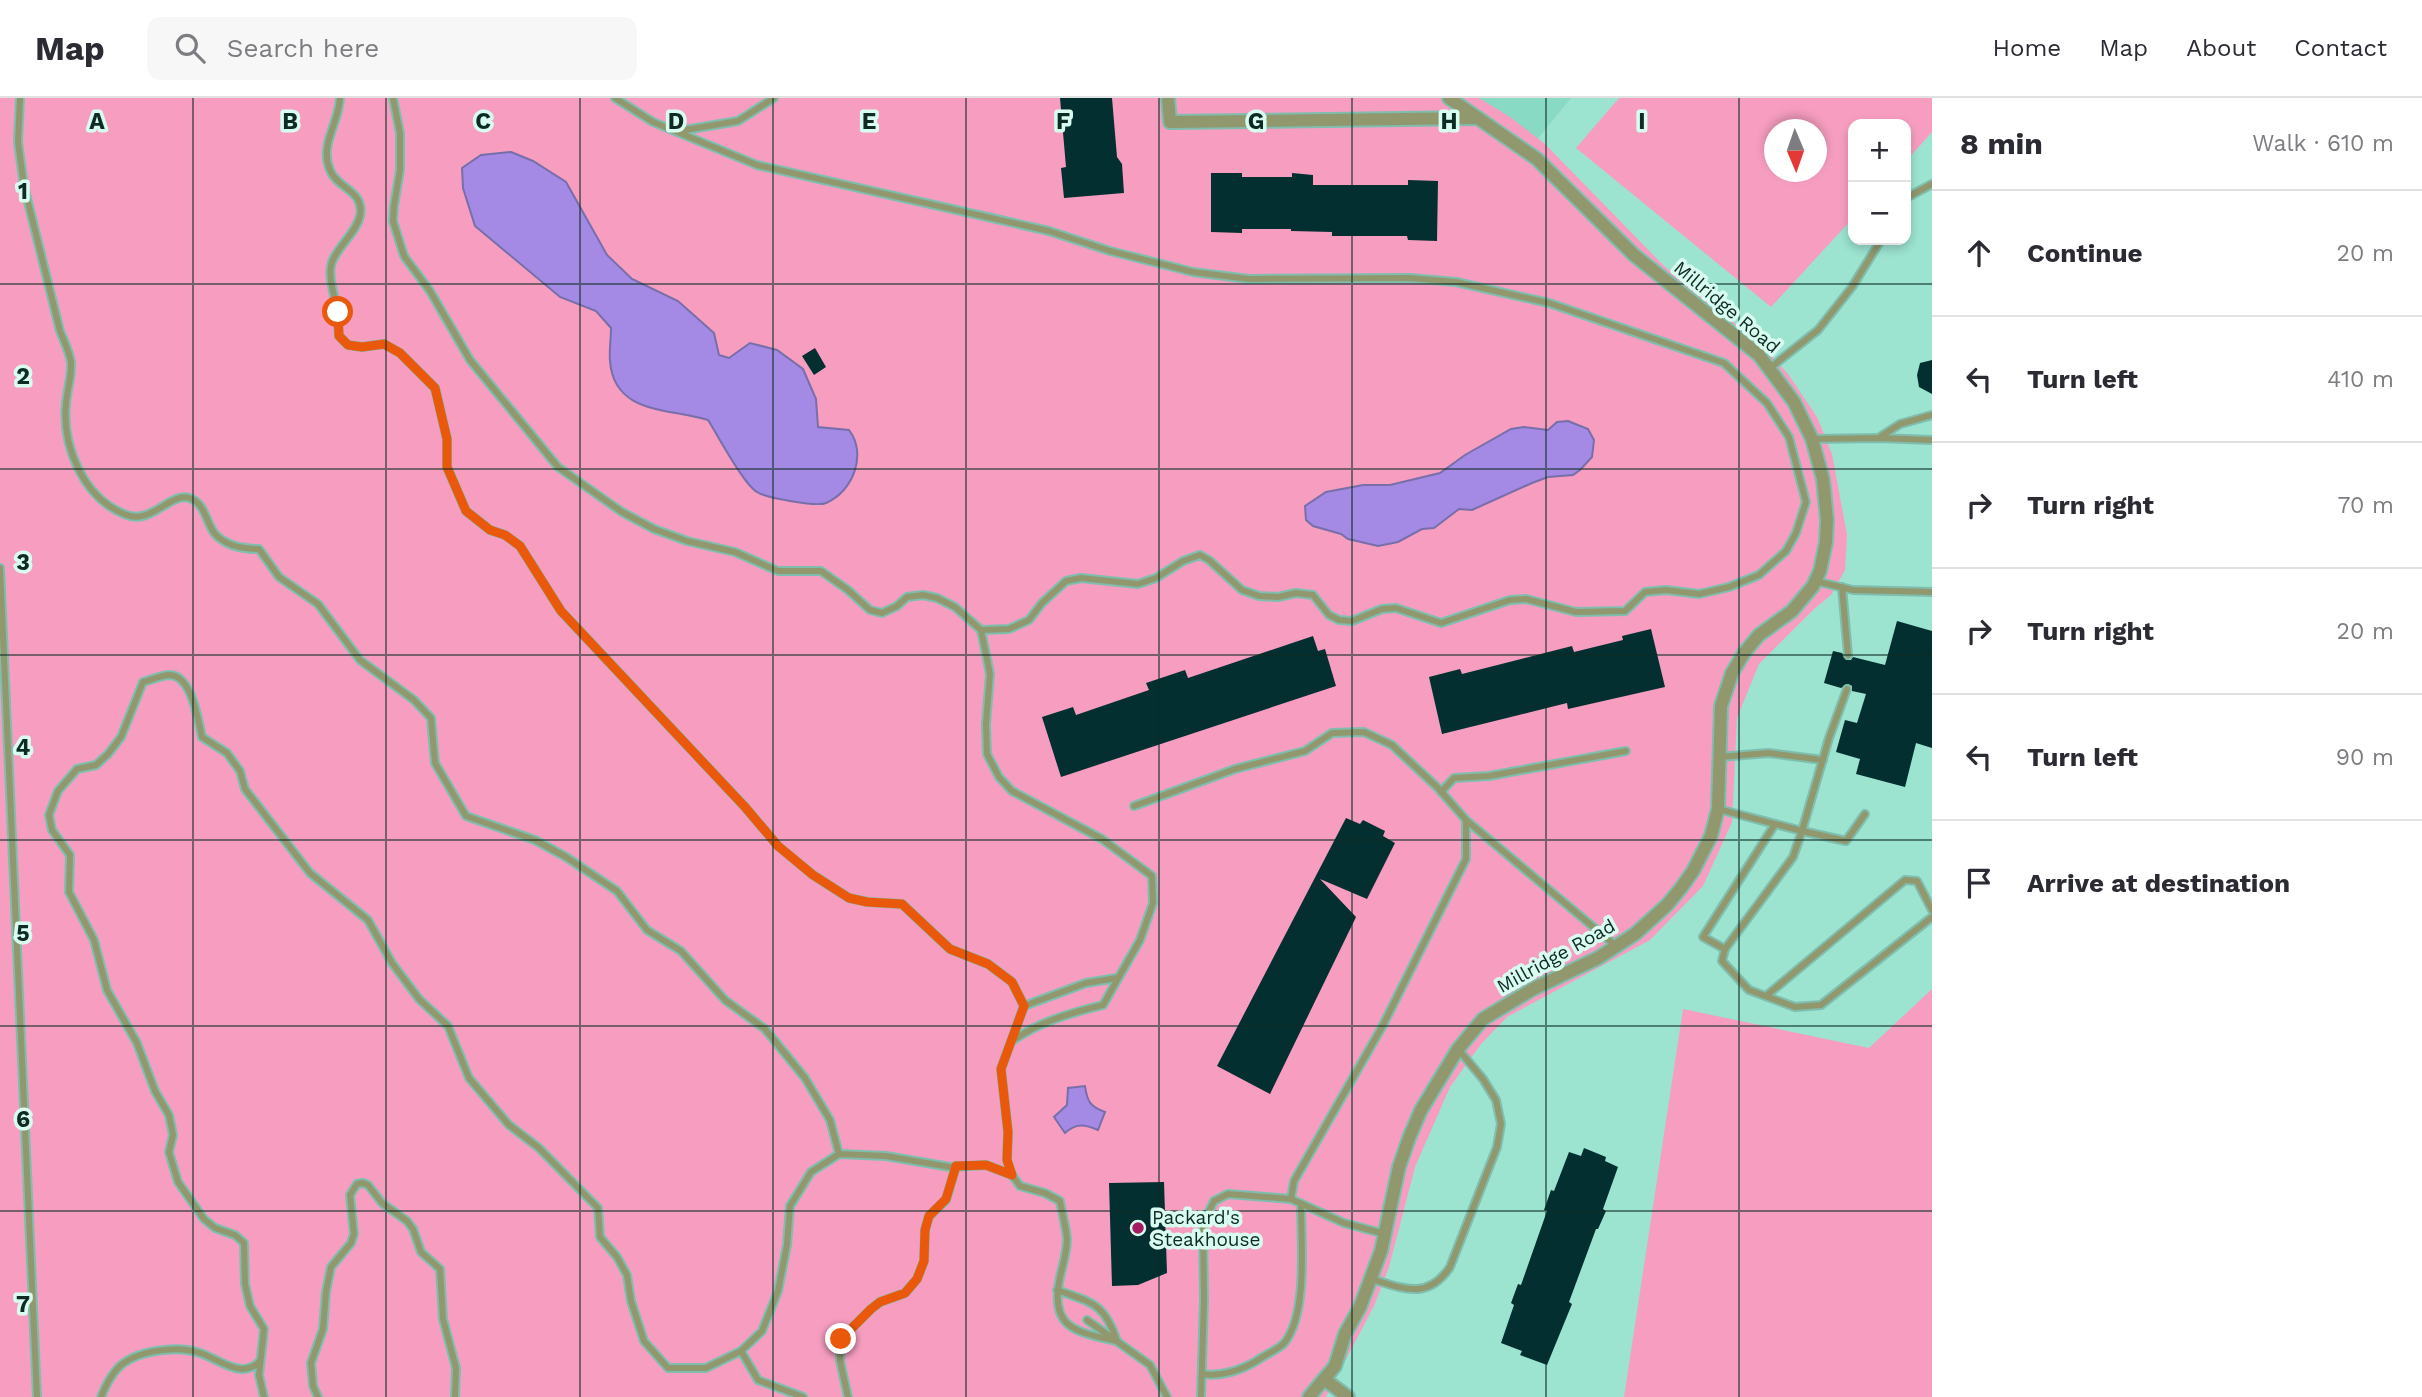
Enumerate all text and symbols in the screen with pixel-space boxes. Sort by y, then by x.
search box [147,17,637,80]
text: Map [35,29,105,68]
icon: search [171,29,209,67]
text: Search here [227,33,379,63]
text: Home [1993,34,2061,62]
text: Map [2099,34,2148,62]
text: About [2186,34,2256,62]
text: Contact [2294,34,2387,62]
text: A [89,108,105,135]
text: B [282,108,298,135]
text: C [475,108,491,135]
text: D [668,108,684,135]
text: E [862,108,876,135]
text: F [1056,108,1070,135]
text: G [1248,108,1264,135]
text: H [1440,108,1458,135]
text: I [1638,108,1646,135]
north arrow [1764,119,1827,182]
map controls [1848,119,1911,245]
button: + [1848,119,1911,182]
text: 8 min [1960,126,2043,161]
text: Walk · 610 m [2252,130,2394,157]
text: 1 [18,178,28,205]
button: − [1848,182,1911,245]
icon: ahead [1960,234,1998,272]
text: Continue [2027,238,2143,268]
text: 20 m [2337,240,2394,267]
street label: Millridge Road [1669,256,1785,358]
route start [322,296,353,327]
icon: left [1960,360,1998,398]
text: 2 [16,363,30,390]
text: Turn left [2027,364,2138,394]
text: 410 m [2327,366,2394,393]
icon: right [1960,486,1998,524]
text: Turn right [2027,490,2154,520]
text: 70 m [2337,492,2394,519]
text: 3 [16,549,30,576]
icon: right [1960,612,1998,650]
text: Turn right [2027,616,2154,646]
text: 20 m [2337,618,2394,645]
text: 4 [16,734,31,761]
icon: left [1960,738,1998,776]
text: Turn left [2027,742,2138,772]
text: 90 m [2336,744,2394,771]
icon: arrive [1960,864,1998,902]
text: Arrive at destination [2027,868,2290,898]
street label: Millridge Road [1493,914,1619,998]
text: 5 [16,920,30,947]
text: 6 [16,1106,30,1133]
place label: Packard's Steakhouse [1152,1206,1261,1251]
marker: Packard's Steakhouse [1130,1220,1146,1236]
text: 7 [16,1291,30,1318]
route end [825,1323,856,1354]

